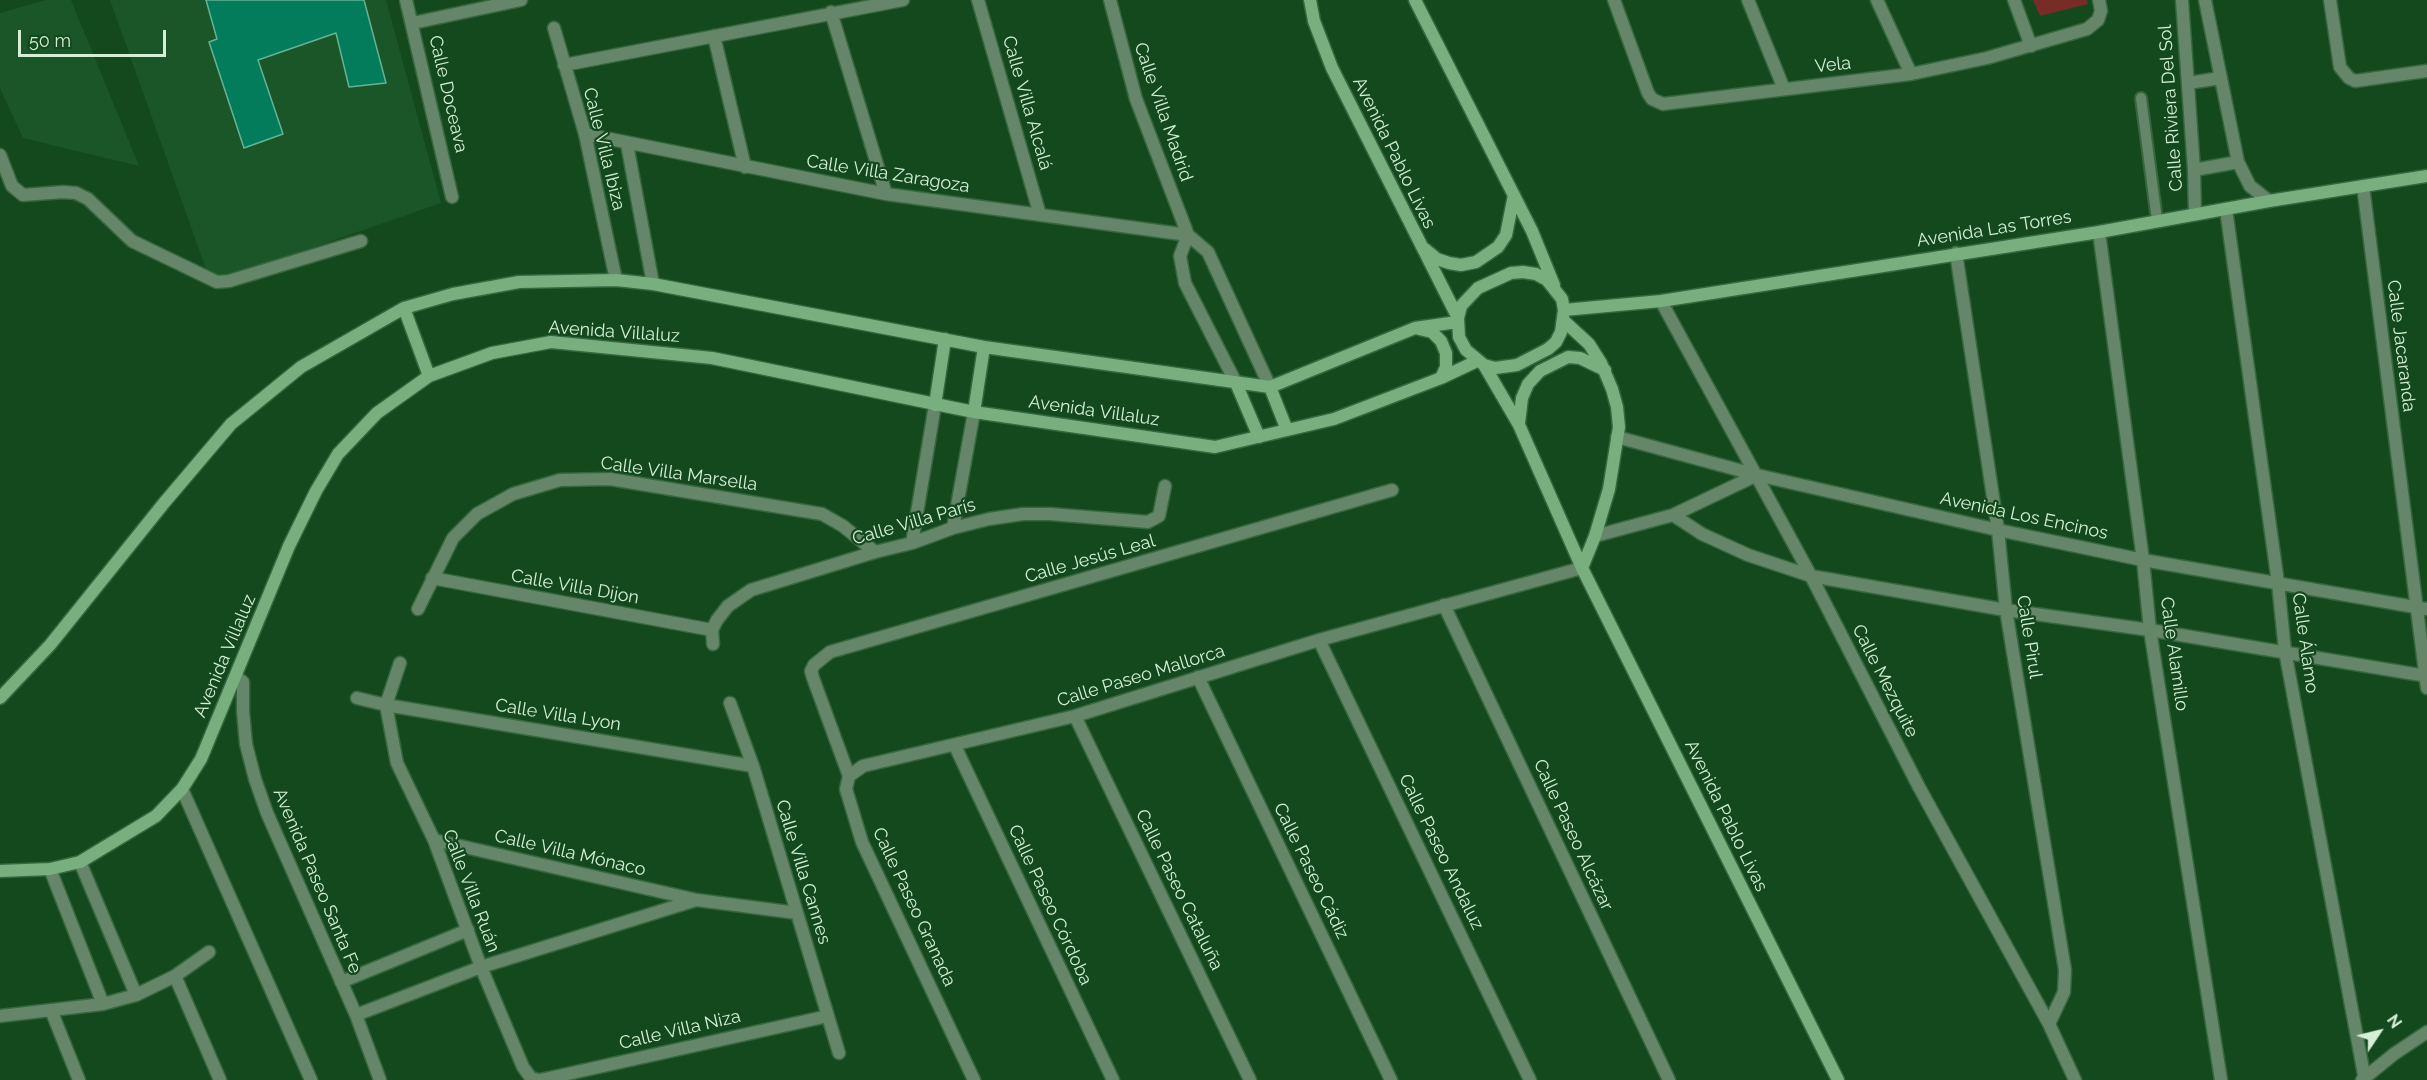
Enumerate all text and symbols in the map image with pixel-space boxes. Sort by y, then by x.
scale bar [21,18,170,56]
street label: Calle Riviera Del Sol [2154,24,2188,192]
text: 50 m [29,30,71,51]
street label: Calle Doceava [424,33,472,155]
street label: Calle Villa Alcalá [997,33,1057,173]
street label: Calle Villa Madrid [1129,40,1197,184]
street label: Vela [1814,52,1852,78]
street label: Avenida Pablo Livas [1348,74,1440,232]
street label: Calle Villa Ibiza [578,85,630,213]
street label: Calle Villa Zaragoza [805,150,971,198]
street label: Avenida Las Torres [1915,206,2073,252]
street label: Calle Jacaranda [2382,279,2420,413]
street label: Avenida Villaluz [548,317,680,347]
street label: Avenida Villaluz [1027,391,1161,431]
street label: Calle Villa Marsella [599,452,759,496]
street label: Avenida Los Encinos [1938,488,2110,544]
street label: Calle Villa París [850,494,978,550]
street label: Calle Jesús Leal [1022,530,1158,588]
street label: Calle Villa Dijon [509,565,641,609]
street label: Avenida Villaluz [189,591,261,721]
street label: Calle Álamo [2287,591,2323,695]
street label: Calle Pirul [2012,594,2046,680]
street label: Calle Alamillo [2155,596,2193,712]
street label: Calle Mezquite [1847,621,1923,741]
street label: Calle Paseo Mallorca [1055,640,1227,712]
street label: Calle Villa Lyon [494,694,622,736]
street label: Avenida Pablo Livas [1680,737,1772,895]
street label: Calle Paseo Alcázar [1528,756,1618,914]
street label: Calle Paseo Andaluz [1394,771,1488,933]
street label: Avenida Paseo Santa Fe [268,785,366,977]
street label: Calle Villa Cannes [771,797,835,947]
street label: Calle Paseo Cádiz [1269,799,1353,943]
street label: Calle Paseo Cataluña [1131,806,1227,974]
street label: Calle Paseo Córdoba [1003,821,1097,989]
street label: Calle Paseo Granada [868,824,960,990]
street label: Calle Villa Mónaco [492,825,648,881]
street label: Calle Villa Ruán [438,826,504,956]
north arrow [2349,1002,2409,1062]
street label: Calle Villa Niza [617,1006,743,1054]
text: N [2383,1011,2405,1032]

